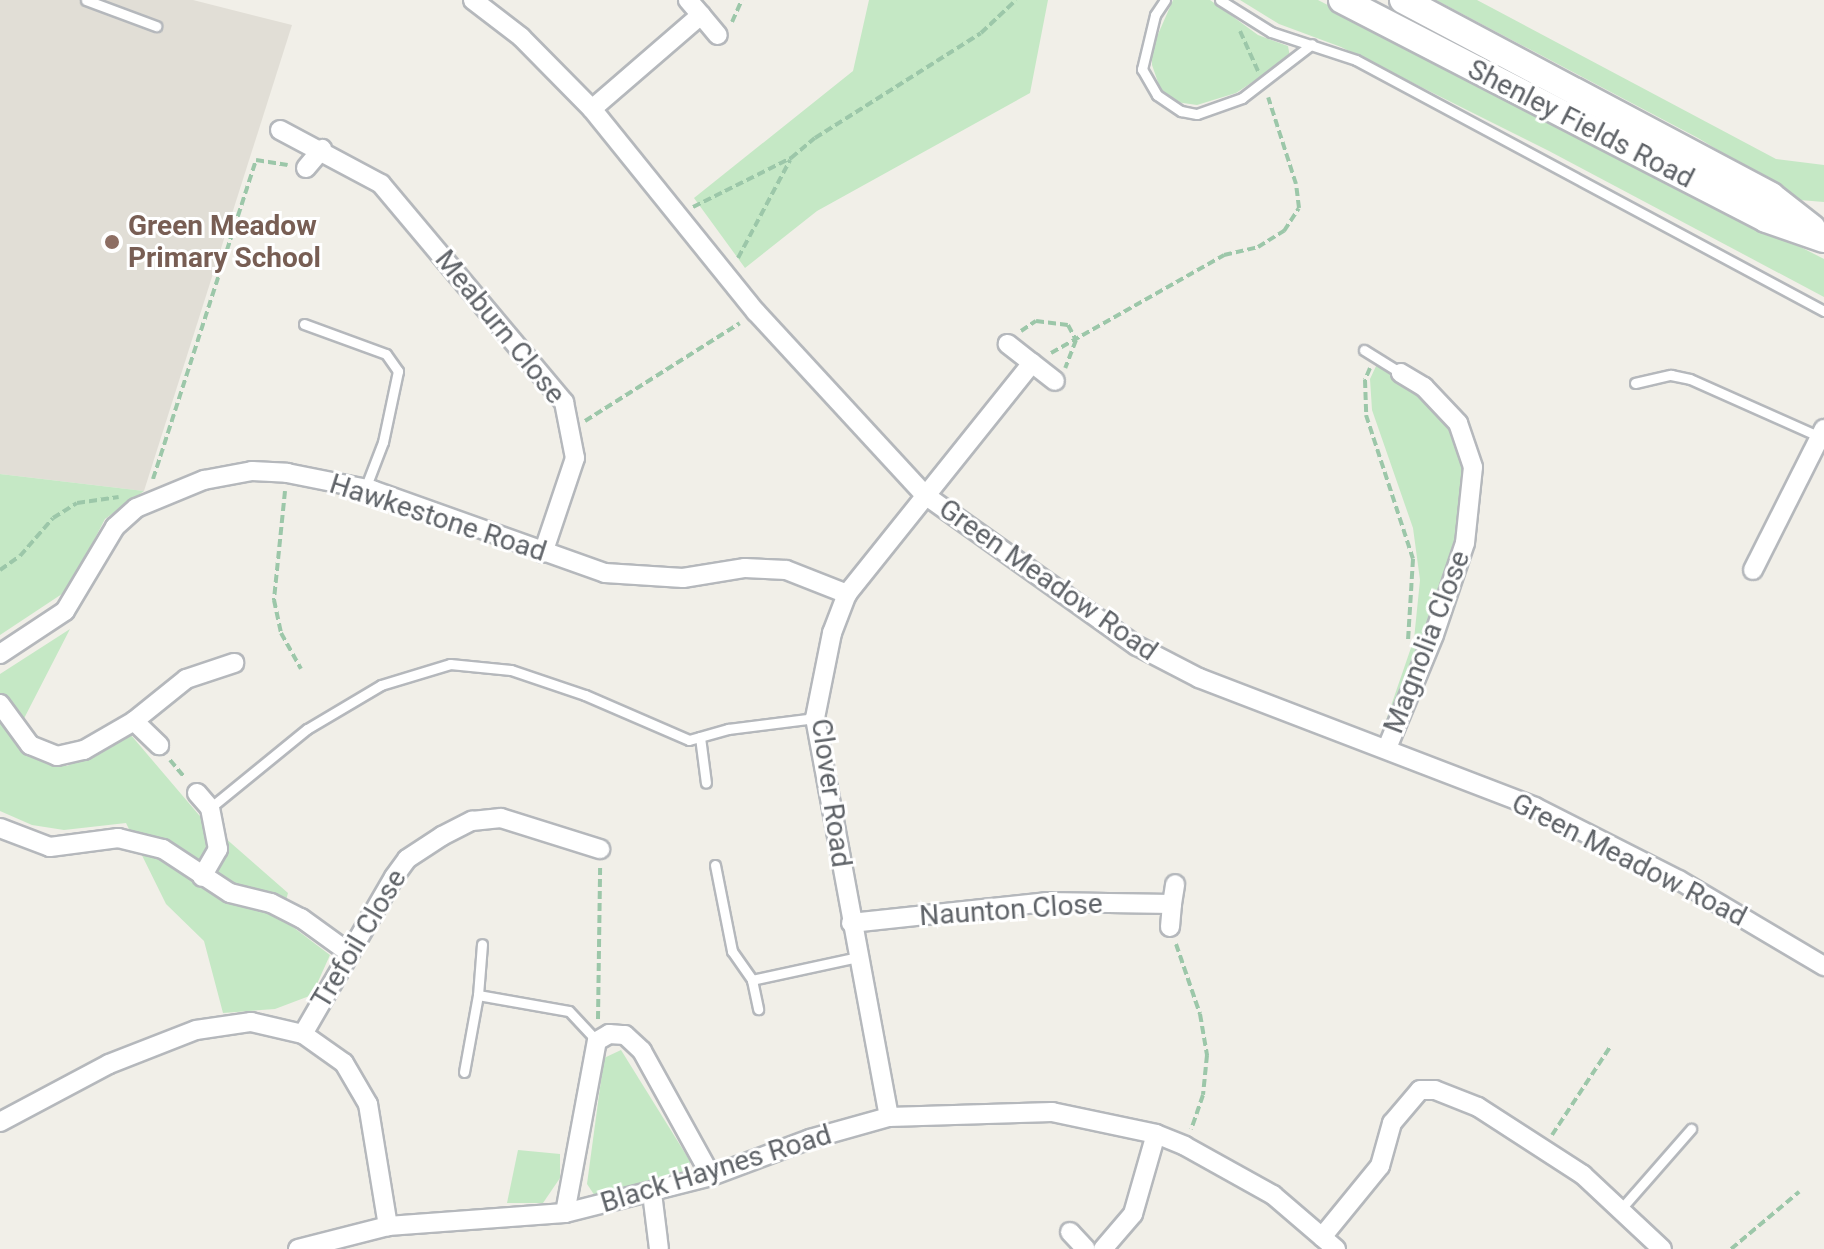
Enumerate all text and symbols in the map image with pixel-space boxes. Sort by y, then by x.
street label: Shenley Fields Road [1462,52,1700,196]
place label: Green Meadow Primary School [128,209,321,275]
marker: Green Meadow Primary School [103,233,121,251]
street label: Meaburn Close [428,243,572,411]
street label: Hawkestone Road [325,467,551,569]
street label: Green Meadow Road [932,492,1164,668]
street label: Magnolia Close [1377,546,1477,738]
street label: Clover Road [804,717,858,869]
street label: Green Meadow Road [1506,786,1752,934]
street label: Trefoil Close [304,863,414,1015]
street label: Naunton Close [918,887,1104,933]
street label: Black Haynes Road [597,1118,835,1220]

